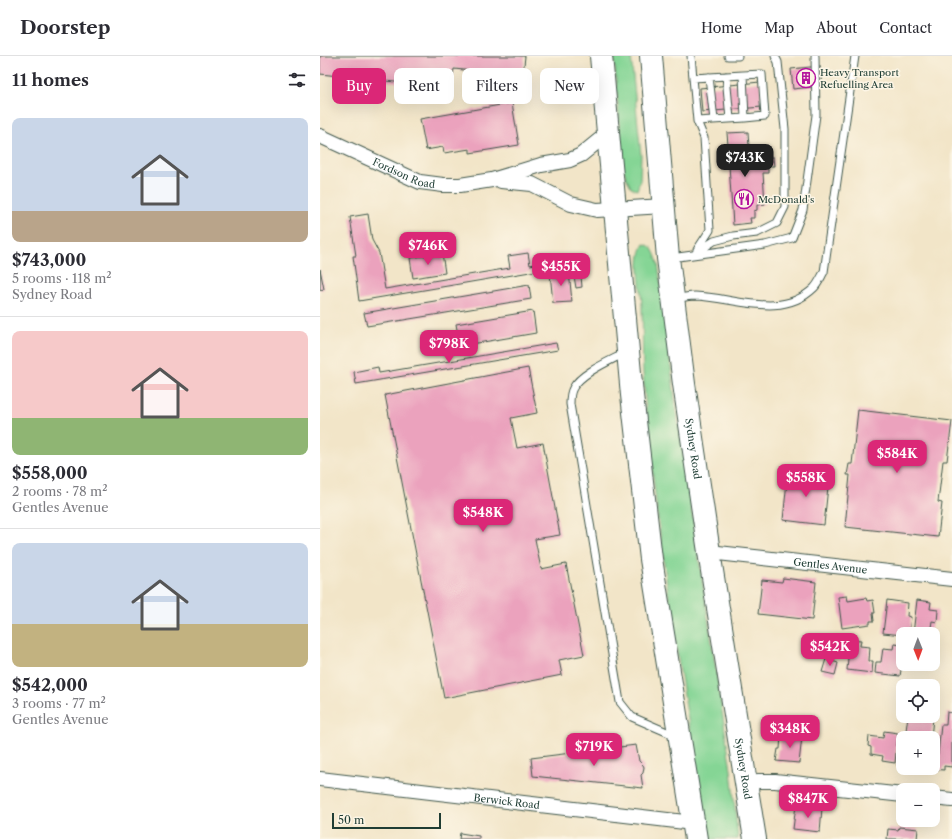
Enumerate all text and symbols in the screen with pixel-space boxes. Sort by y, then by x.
text: Doorstep [20,16,110,39]
text: Home [701,19,742,37]
text: Map [764,19,794,37]
text: About [816,19,857,37]
text: Contact [879,19,932,37]
place label: Heavy Transport Refuelling Area [820,66,899,91]
building icon: Heavy Transport Refuelling Area [795,67,817,89]
chip: Buy [332,68,386,104]
chip: Rent [394,68,454,104]
chip: Filters [462,68,532,104]
chip: New [540,68,599,104]
icon: filters [286,69,308,91]
text: 11 homes [12,70,89,90]
icon: home [124,144,196,216]
pin: $743K [717,144,773,178]
text: $743K [725,149,765,165]
street label: Fordson Road [370,155,436,191]
restaurant icon: McDonald's [733,188,755,210]
place label: McDonald's [758,193,814,206]
pin: $746K [400,232,456,266]
text: $746K [408,237,448,253]
text: $743,000 [12,250,86,270]
pin: $455K [533,253,589,287]
text: $455K [541,258,581,274]
text: 5 rooms · 118 m² [12,270,112,286]
text: Sydney Road [12,286,92,302]
pin: $798K [421,330,477,364]
text: $798K [429,335,469,351]
icon: home [124,357,196,429]
street label: Sydney Road [682,417,704,480]
pin: $584K [869,440,925,474]
text: $584K [877,445,917,461]
text: $558,000 [12,463,88,483]
pin: $558K [778,464,834,498]
text: $558K [786,469,826,485]
text: 2 rooms · 78 m² [12,483,108,499]
text: Gentles Avenue [12,499,108,515]
pin: $548K [455,499,511,533]
text: $548K [463,504,503,520]
street label: Gentles Avenue [793,555,868,577]
icon: home [124,569,196,641]
north arrow [896,627,940,671]
map controls [896,627,940,827]
pin: $542K [802,633,858,667]
text: $542K [810,638,850,654]
text: $542,000 [12,675,88,695]
button: locate [896,679,940,723]
text: 3 rooms · 77 m² [12,695,106,711]
text: Gentles Avenue [12,711,108,727]
pin: $348K [762,715,818,749]
text: $348K [770,720,810,736]
button: + [896,731,940,775]
pin: $719K [566,733,622,767]
street label: Sydney Road [732,737,755,800]
text: $719K [575,738,613,754]
button: − [896,783,940,827]
pin: $847K [780,785,836,819]
text: $847K [788,790,828,806]
street label: Berwick Road [473,791,540,812]
scale bar [332,811,441,830]
text: 50 m [338,813,364,827]

